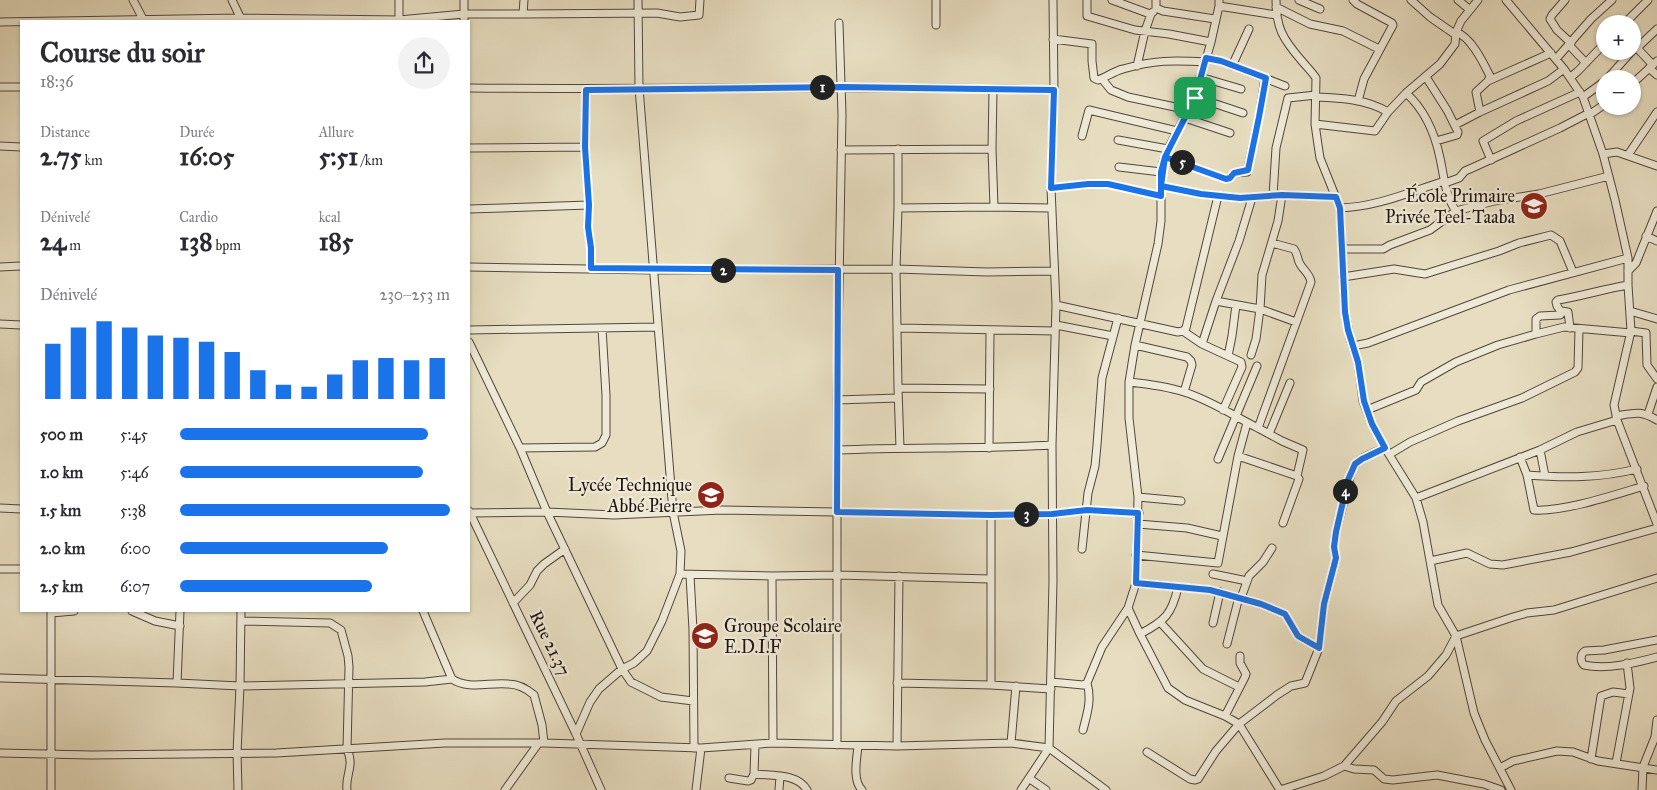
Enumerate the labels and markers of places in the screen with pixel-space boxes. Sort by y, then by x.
pin: 1 [810,74,834,100]
pin [1174,77,1216,119]
pin: 5 [1170,150,1194,174]
place label: École Primaire Privée Teel-Taaba [1385,183,1515,228]
school or university icon: École Primaire Privée Teel-Taaba [1519,191,1549,221]
pin: 2 [710,258,736,282]
place label: Lycée Technique Abbé Pierre [568,474,692,517]
pin: 4 [1332,478,1358,504]
school or university icon: Lycée Technique Abbé Pierre [696,480,726,510]
pin: 3 [1014,502,1038,526]
place label: Groupe Scolaire E.D.I.F [724,615,842,658]
school or university icon: Groupe Scolaire E.D.I.F [690,621,720,651]

